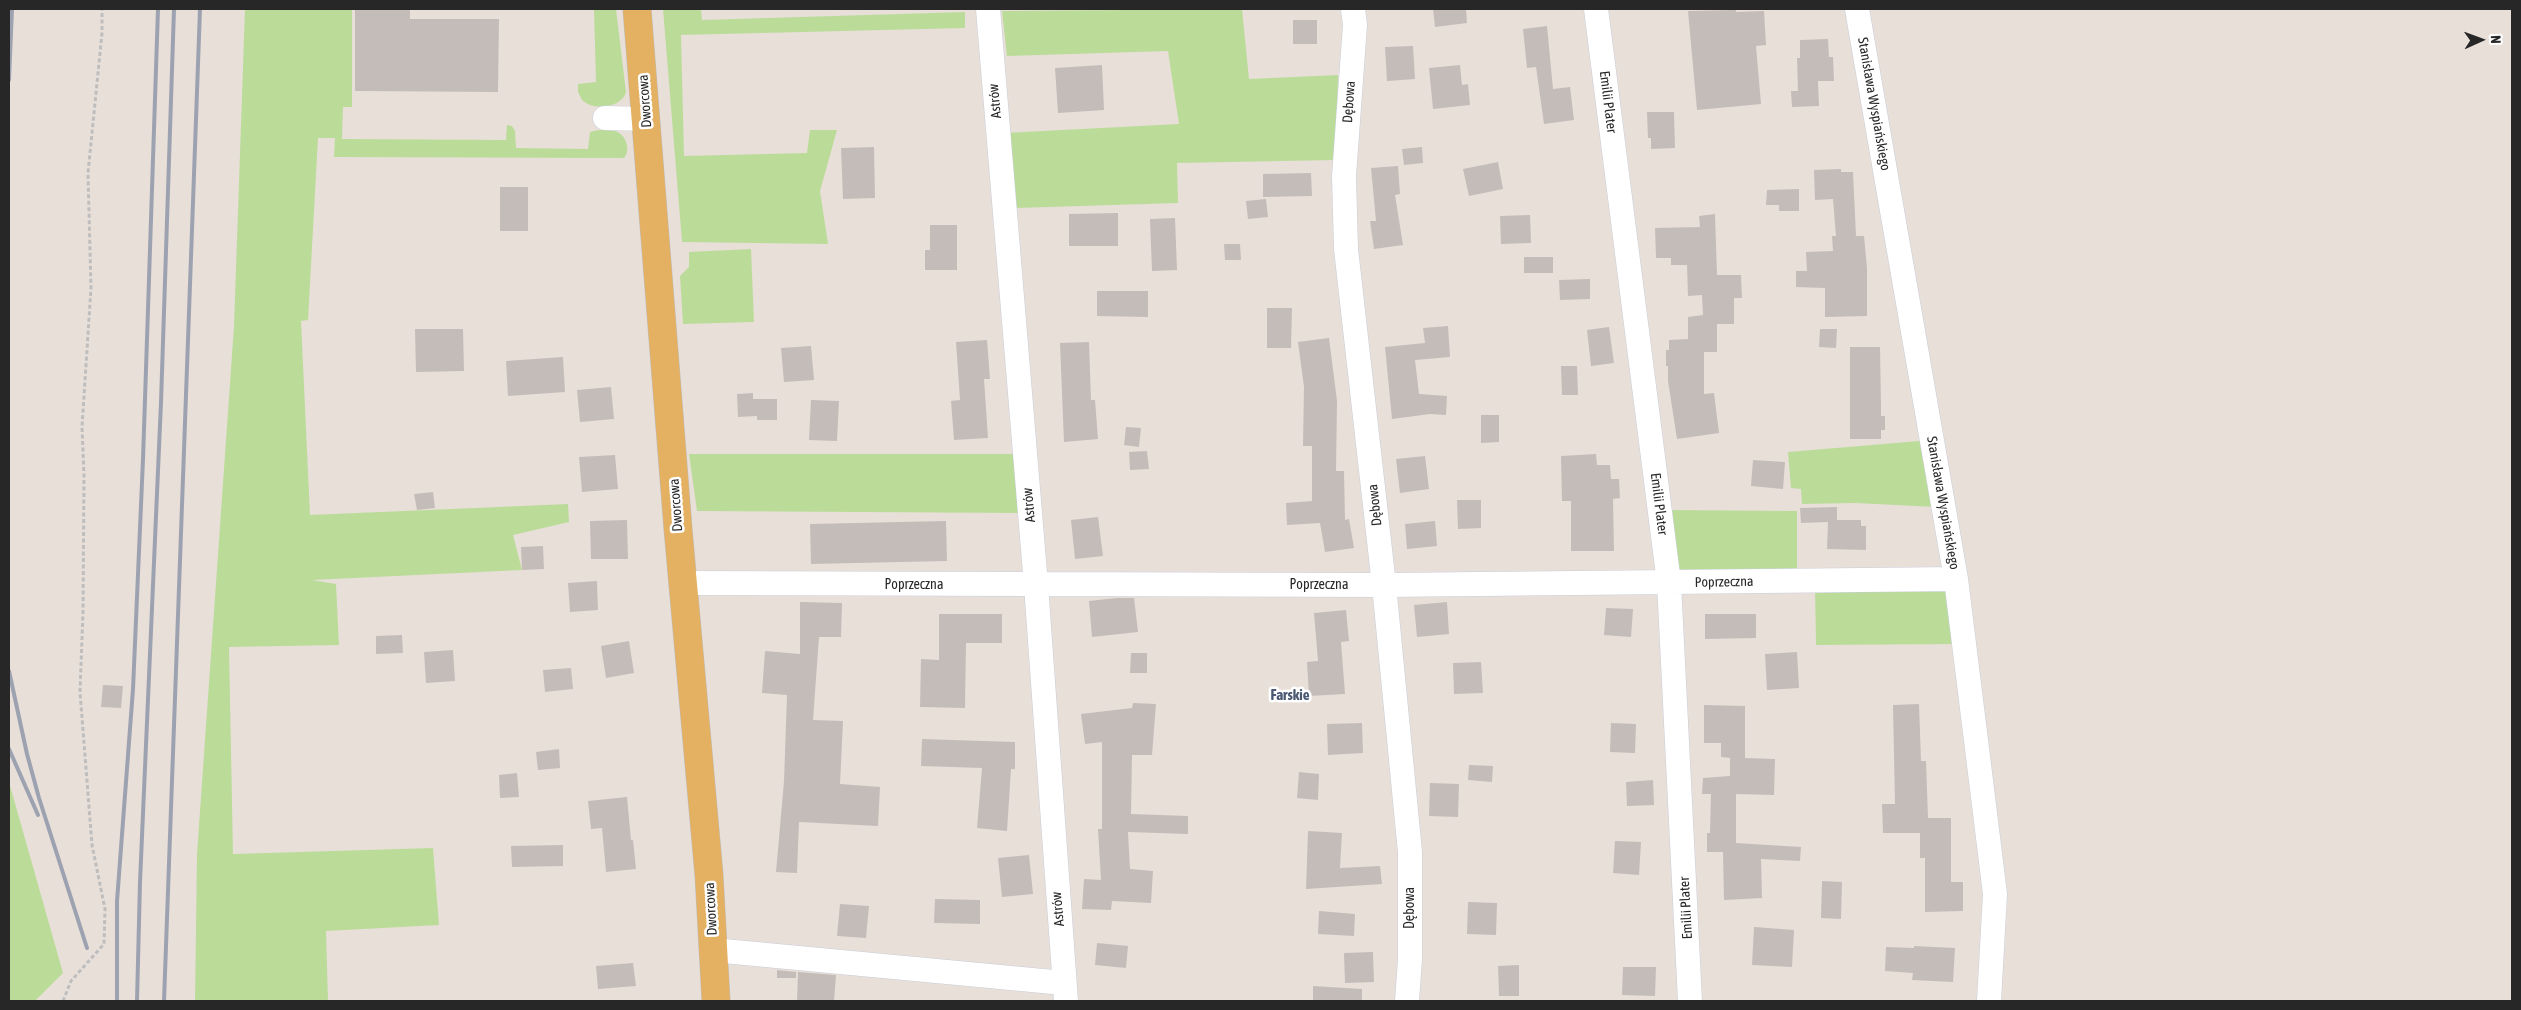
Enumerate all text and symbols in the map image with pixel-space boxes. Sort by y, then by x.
north arrow [2456,15,2506,65]
text: N [2488,35,2504,44]
street label: Stanisława Wyspiańskiego [1854,36,1894,172]
street label: Emilii Plater [1596,70,1620,134]
street label: Dworcowa [635,74,655,128]
street label: Dębowa [1339,80,1359,124]
street label: Astrów [985,83,1005,119]
street label: Stanisława Wyspiańskiego [1923,435,1963,571]
street label: Emilii Plater [1647,472,1671,536]
street label: Dworcowa [666,478,686,532]
street label: Dębowa [1364,483,1386,527]
street label: Astrów [1019,487,1039,523]
street label: Poprzeczna [1694,573,1754,591]
street label: Poprzeczna [885,577,943,593]
street label: Poprzeczna [1290,577,1348,593]
district label: Farskie [1270,686,1310,704]
street label: Emilii Plater [1676,876,1696,940]
street label: Dworcowa [701,882,721,936]
street label: Dębowa [1402,887,1418,929]
street label: Astrów [1048,891,1068,927]

